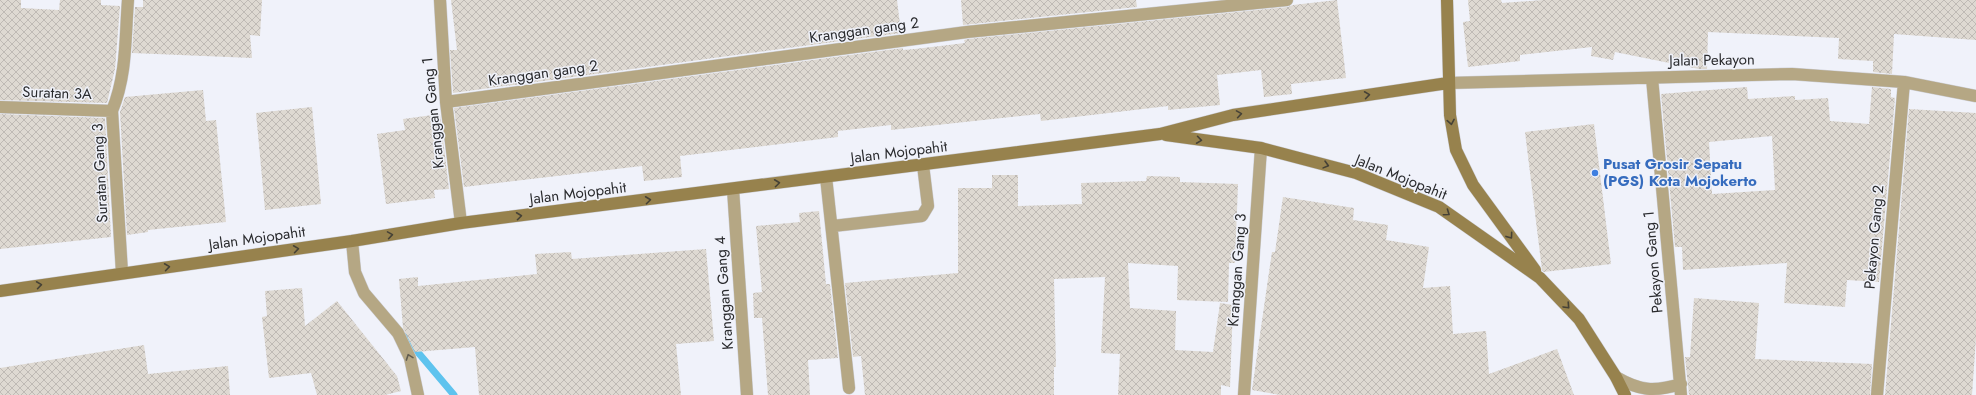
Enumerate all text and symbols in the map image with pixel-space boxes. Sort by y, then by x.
street label: Kranggan gang 2 [808,11,920,49]
street label: Jalan Pekayon [1667,48,1755,72]
street label: Kranggan gang 2 [487,54,599,92]
street label: Kranggan Gang 1 [416,56,450,170]
street label: Suratan 3A [22,81,92,105]
one-way arrow [1364,91,1370,100]
one-way arrow [1236,111,1242,119]
one-way arrow [1446,119,1455,125]
street label: Suratan Gang 3 [86,123,114,223]
street label: Jalan Mojopahit [847,135,949,169]
one-way arrow [1196,135,1202,144]
street label: Jalan Mojopahit [1350,148,1451,206]
place label: Pusat Grosir Sepatu (PGS) Kota Mojokerto [1603,153,1757,192]
one-way arrow [1323,161,1329,169]
marker: Pusat Grosir Sepatu (PGS) Kota Mojokerto [1590,168,1600,178]
street label: Jalan Mojopahit [526,176,628,210]
one-way arrow [774,179,780,188]
street label: Pekayon Gang 2 [1858,184,1890,290]
one-way arrow [645,196,651,205]
one-way arrow [1442,208,1449,215]
street label: Pekayon Gang 1 [1638,210,1668,314]
one-way arrow [516,212,522,221]
street label: Kranggan Gang 3 [1222,213,1252,327]
street label: Jalan Mojopahit [205,220,307,256]
one-way arrow [387,231,393,240]
one-way arrow [1505,231,1512,238]
street label: Kranggan Gang 4 [709,235,739,351]
one-way arrow [293,245,299,254]
one-way arrow [164,263,170,272]
one-way arrow [36,281,42,290]
one-way arrow [1562,301,1570,309]
one-way arrow [406,354,414,361]

